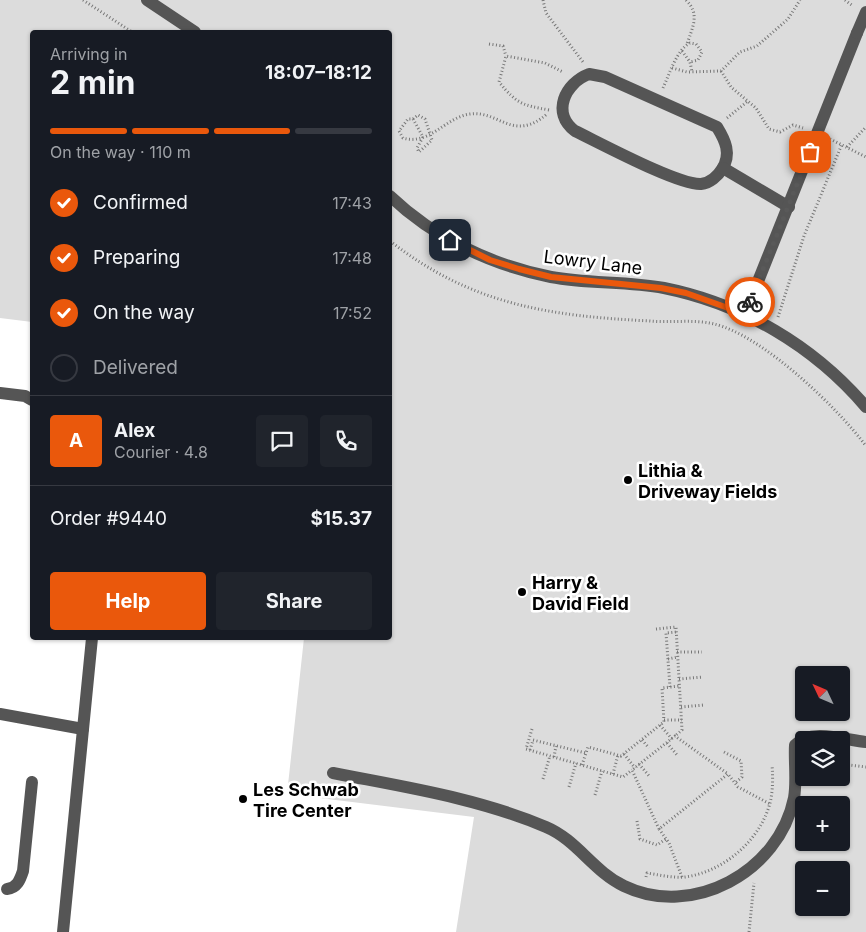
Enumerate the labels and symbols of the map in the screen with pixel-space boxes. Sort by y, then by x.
pin [789,131,831,173]
pin [429,219,471,261]
street label: Lowry Lane [543,246,643,278]
courier [725,277,775,327]
place label: Lithia & Driveway Fields [638,460,777,502]
marker: Lithia & Driveway Fields [622,474,634,486]
place label: Harry & David Field [532,572,629,614]
marker: Harry & David Field [516,586,528,598]
north arrow [795,666,850,721]
place label: Les Schwab Tire Center [253,779,359,821]
marker: Les Schwab Tire Center [237,793,249,805]

